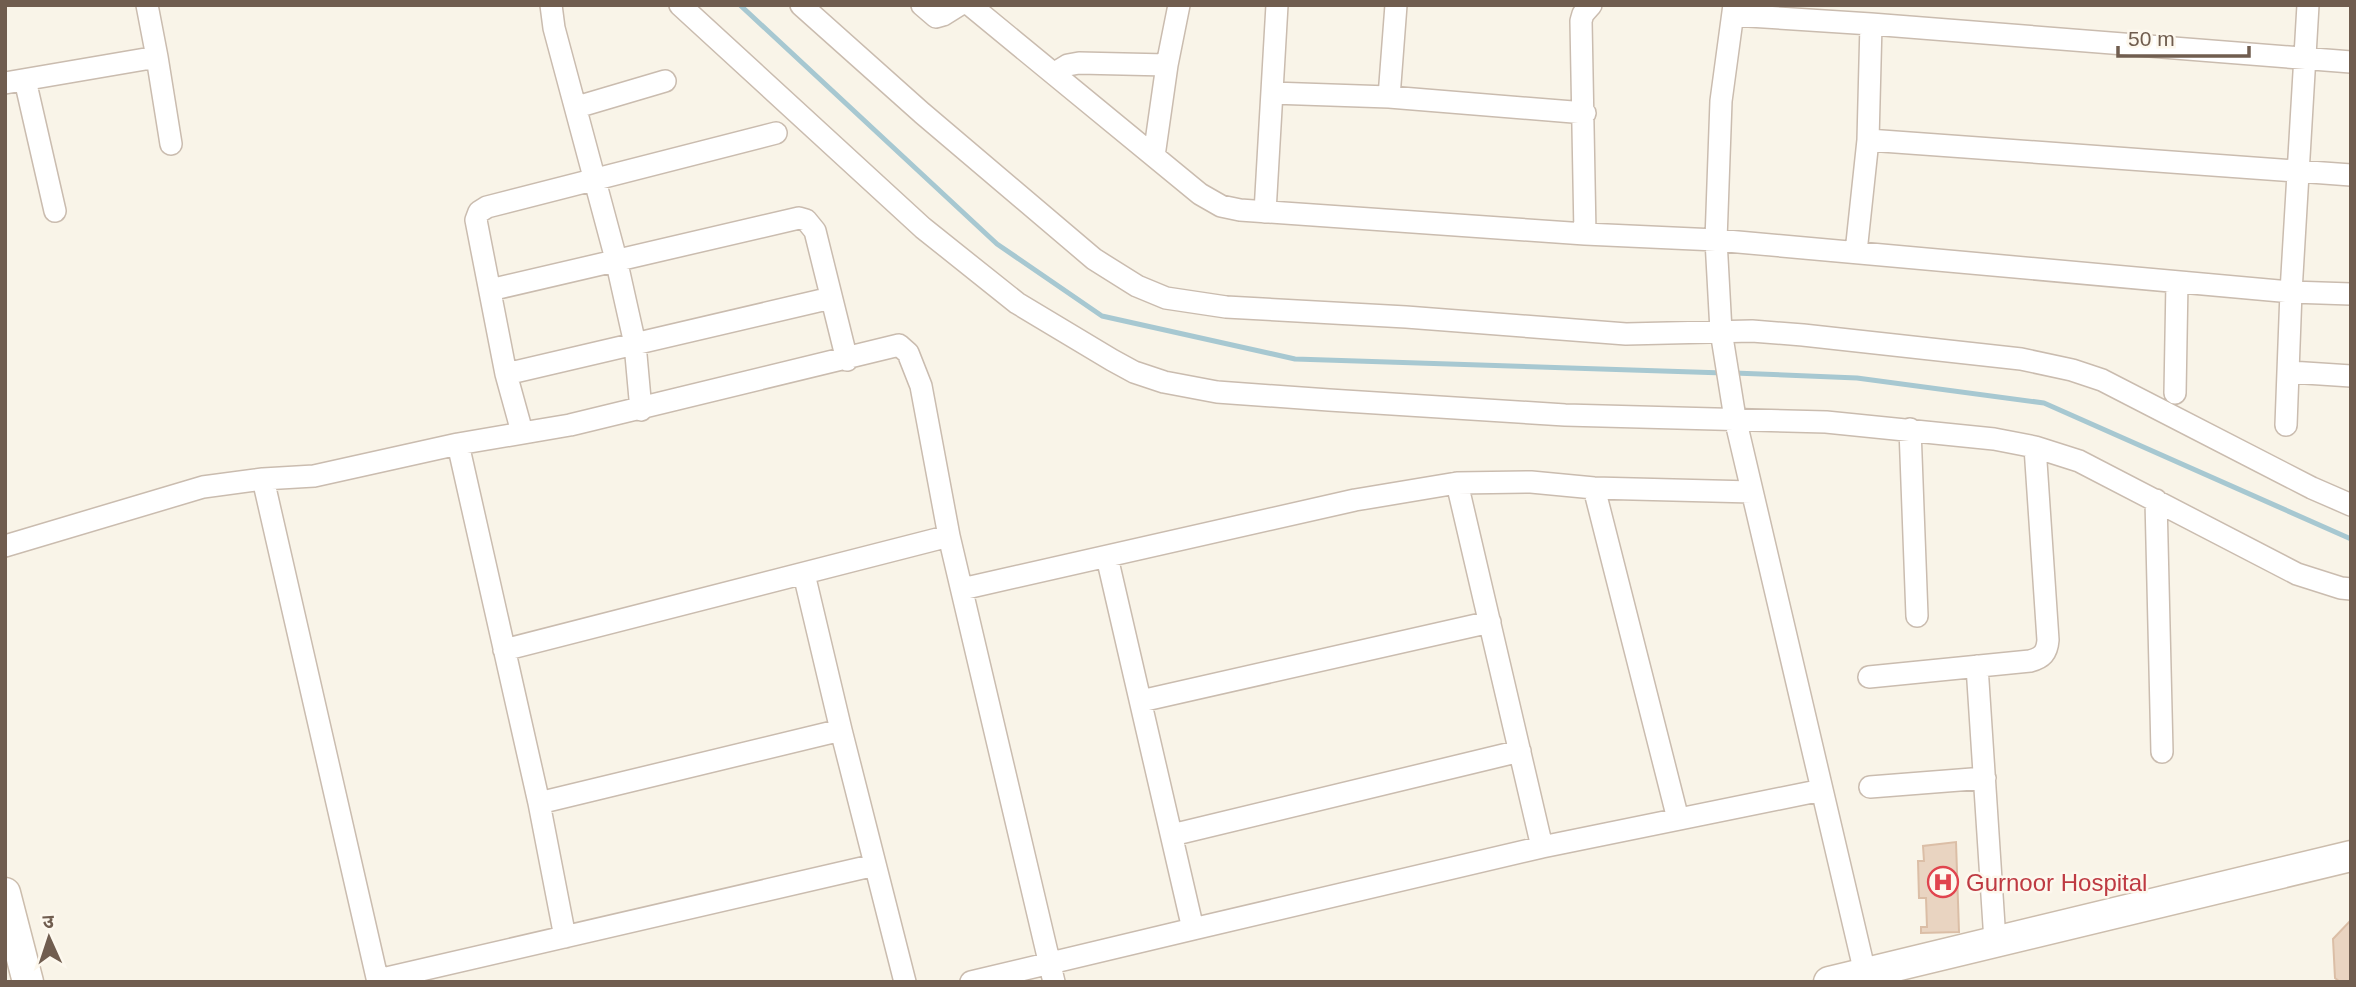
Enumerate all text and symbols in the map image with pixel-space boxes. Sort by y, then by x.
scale bar [2118,14,2249,58]
text: 50 m [2128,27,2175,50]
hospital icon: Gurnoor Hospital [1926,865,1960,899]
place label: Gurnoor Hospital [1966,869,2147,896]
north arrow [14,903,84,973]
text: उ [42,911,55,932]

